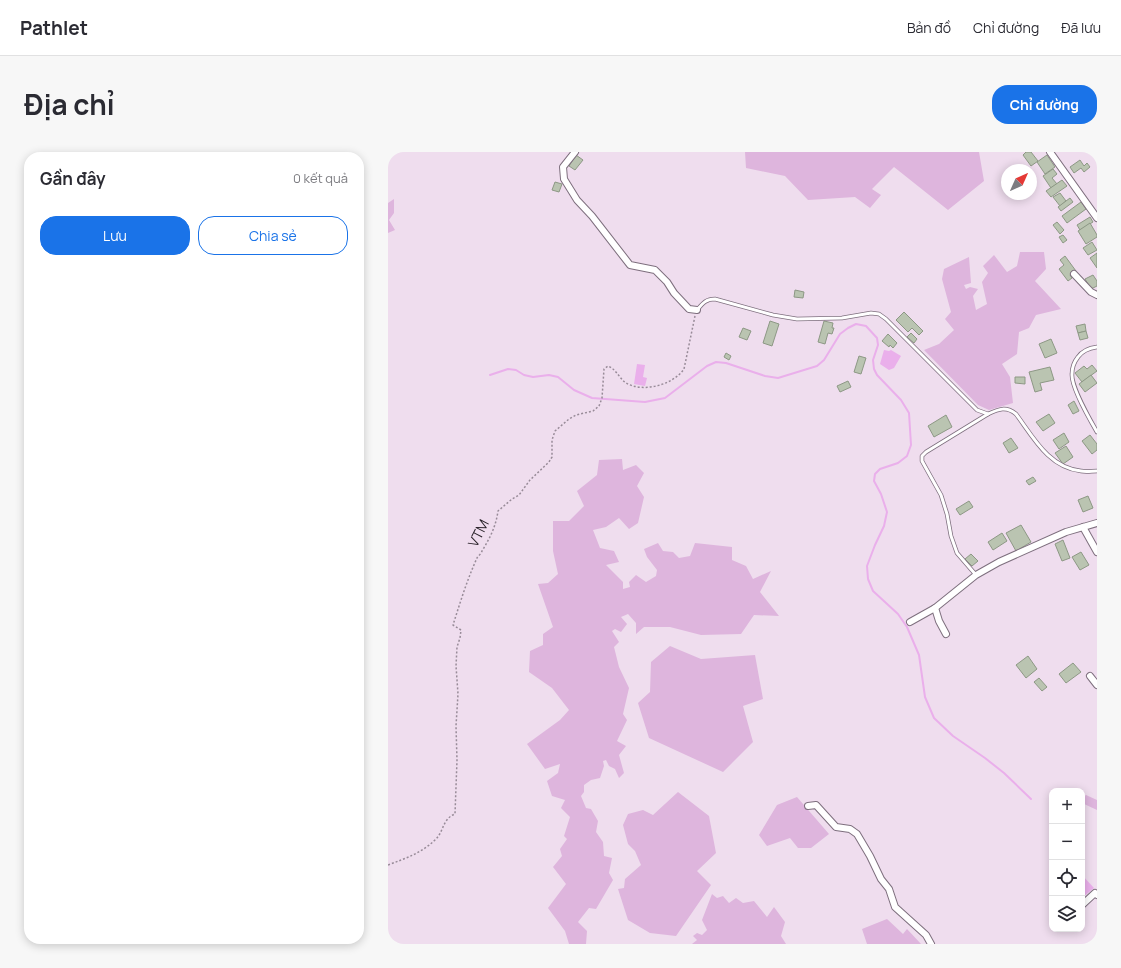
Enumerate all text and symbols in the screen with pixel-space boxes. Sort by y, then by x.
text: Pathlet [20,15,88,41]
text: Bản đồ [907,18,951,37]
text: Chỉ đường [973,18,1039,37]
text: Đã lưu [1061,18,1101,37]
text: Địa chỉ [24,85,115,123]
button: Chỉ đường [992,85,1097,124]
north arrow [1001,164,1037,200]
text: Gần đây [40,167,106,190]
text: 0 kết quả [293,169,348,187]
button: Lưu [40,216,190,255]
button: Chia sẻ [198,216,348,255]
street label: VTM [463,516,493,550]
map controls [1049,788,1085,932]
button: + [1049,788,1085,824]
button: − [1049,824,1085,860]
button: locate [1049,860,1085,896]
button: layers [1049,896,1085,932]

